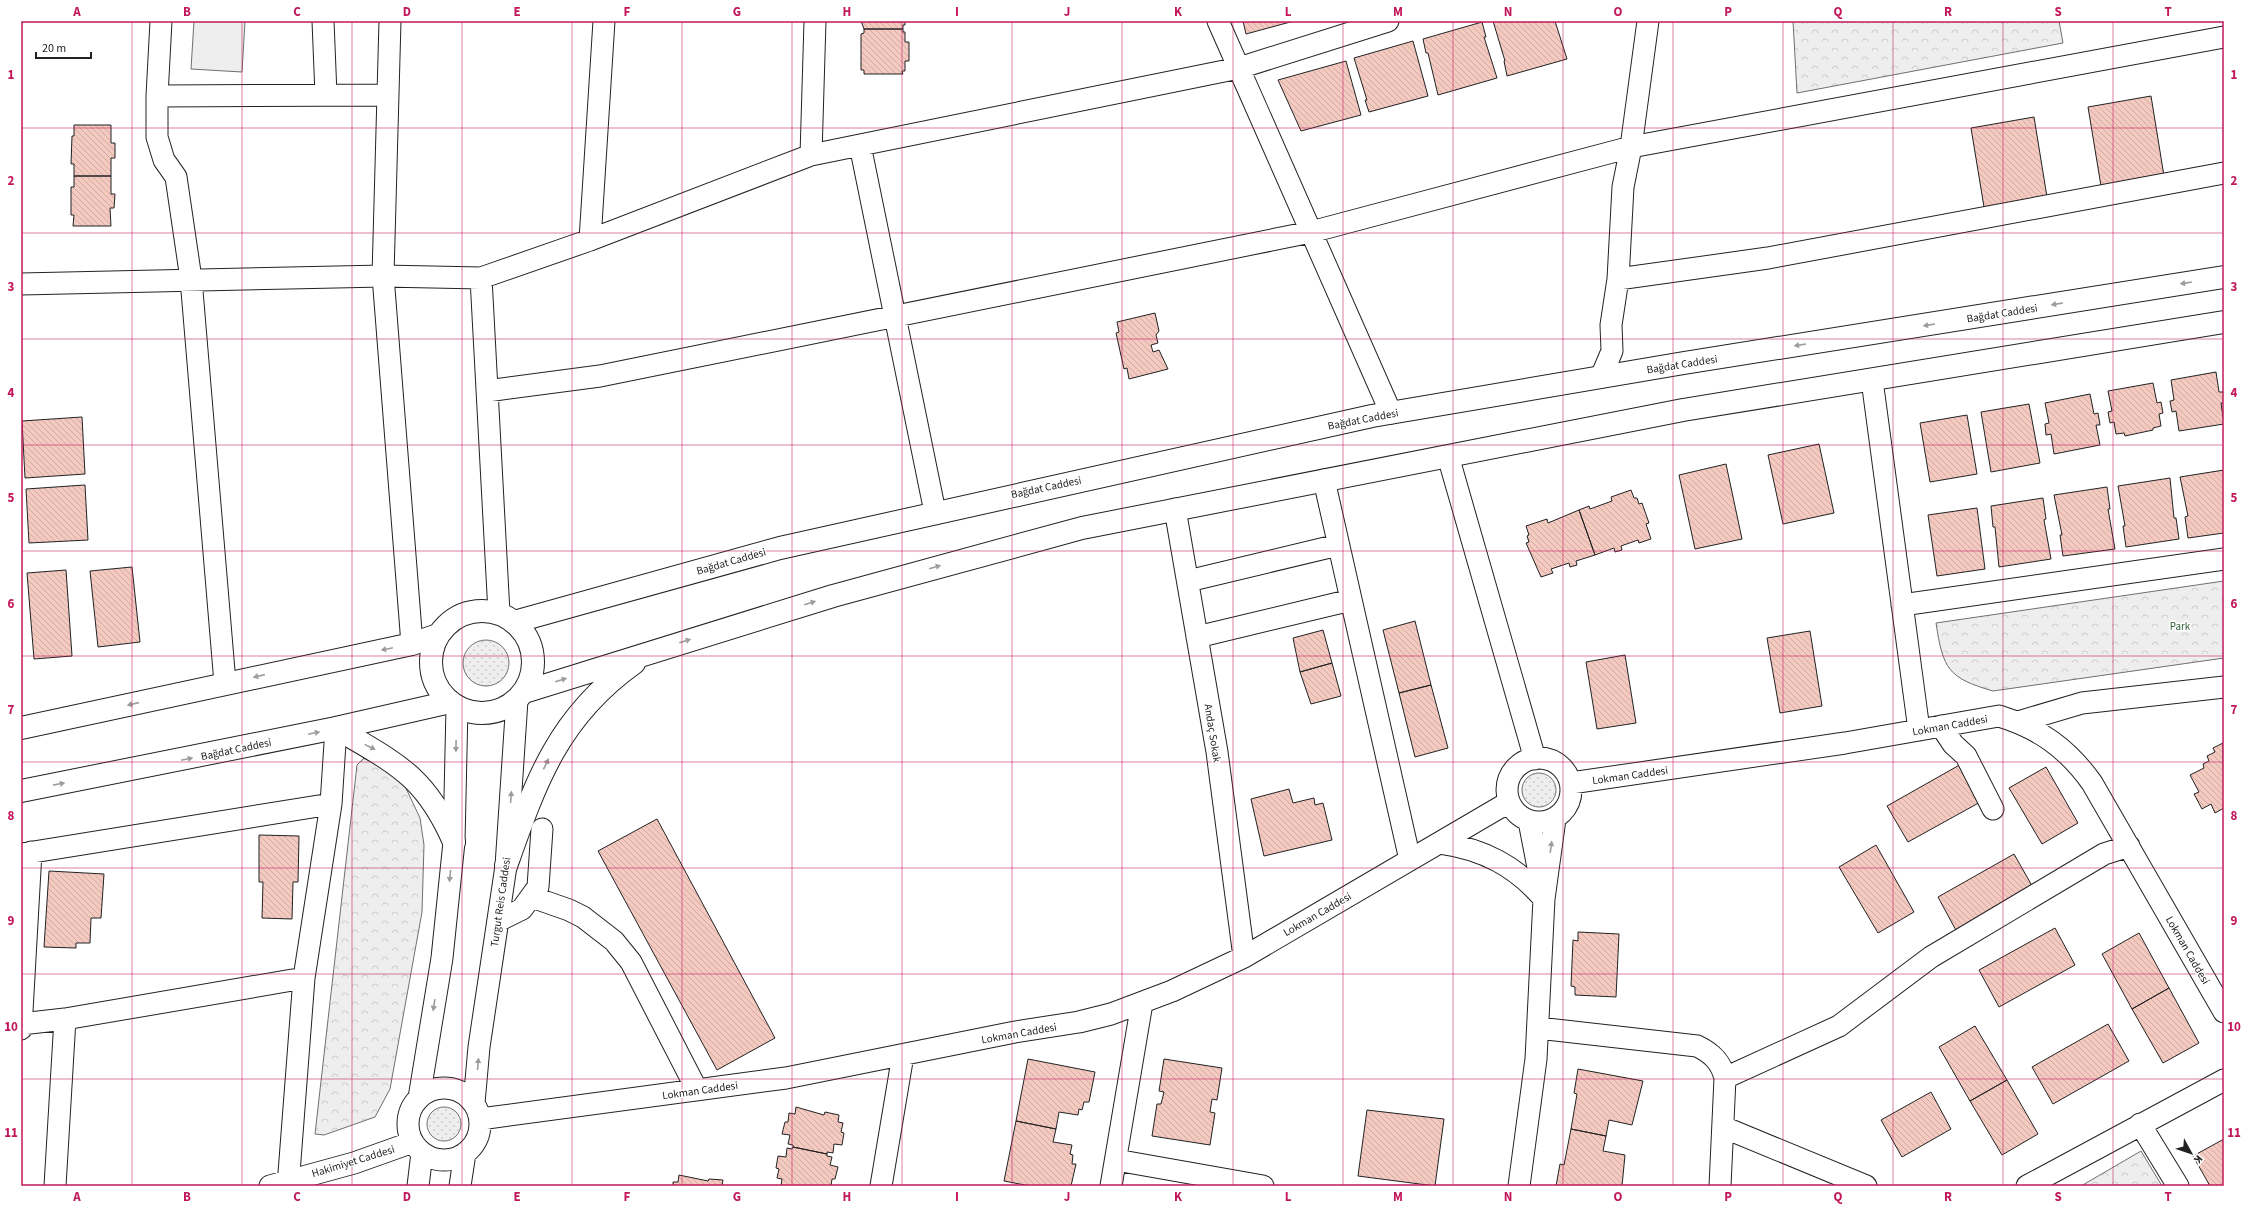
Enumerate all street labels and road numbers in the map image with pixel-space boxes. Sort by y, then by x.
street label: Bağdat Caddesi [1966,300,2039,327]
street label: Bağdat Caddesi [1646,351,1719,378]
street label: Bağdat Caddesi [1327,405,1400,434]
street label: Bağdat Caddesi [1010,473,1083,502]
street label: Bağdat Caddesi [695,544,768,579]
street label: Andaç Sokak [1200,703,1225,764]
street label: Lokman Caddesi [1911,711,1989,740]
street label: Bağdat Caddesi [200,735,273,764]
street label: Lokman Caddesi [1591,763,1669,788]
street label: Turgut Reis Caddesi [487,856,514,948]
street label: Lokman Caddesi [1280,889,1354,940]
street label: Lokman Caddesi [2162,913,2213,987]
street label: Lokman Caddesi [980,1019,1058,1048]
street label: Lokman Caddesi [661,1078,739,1103]
street label: Hakimiyet Caddesi [310,1142,396,1181]

